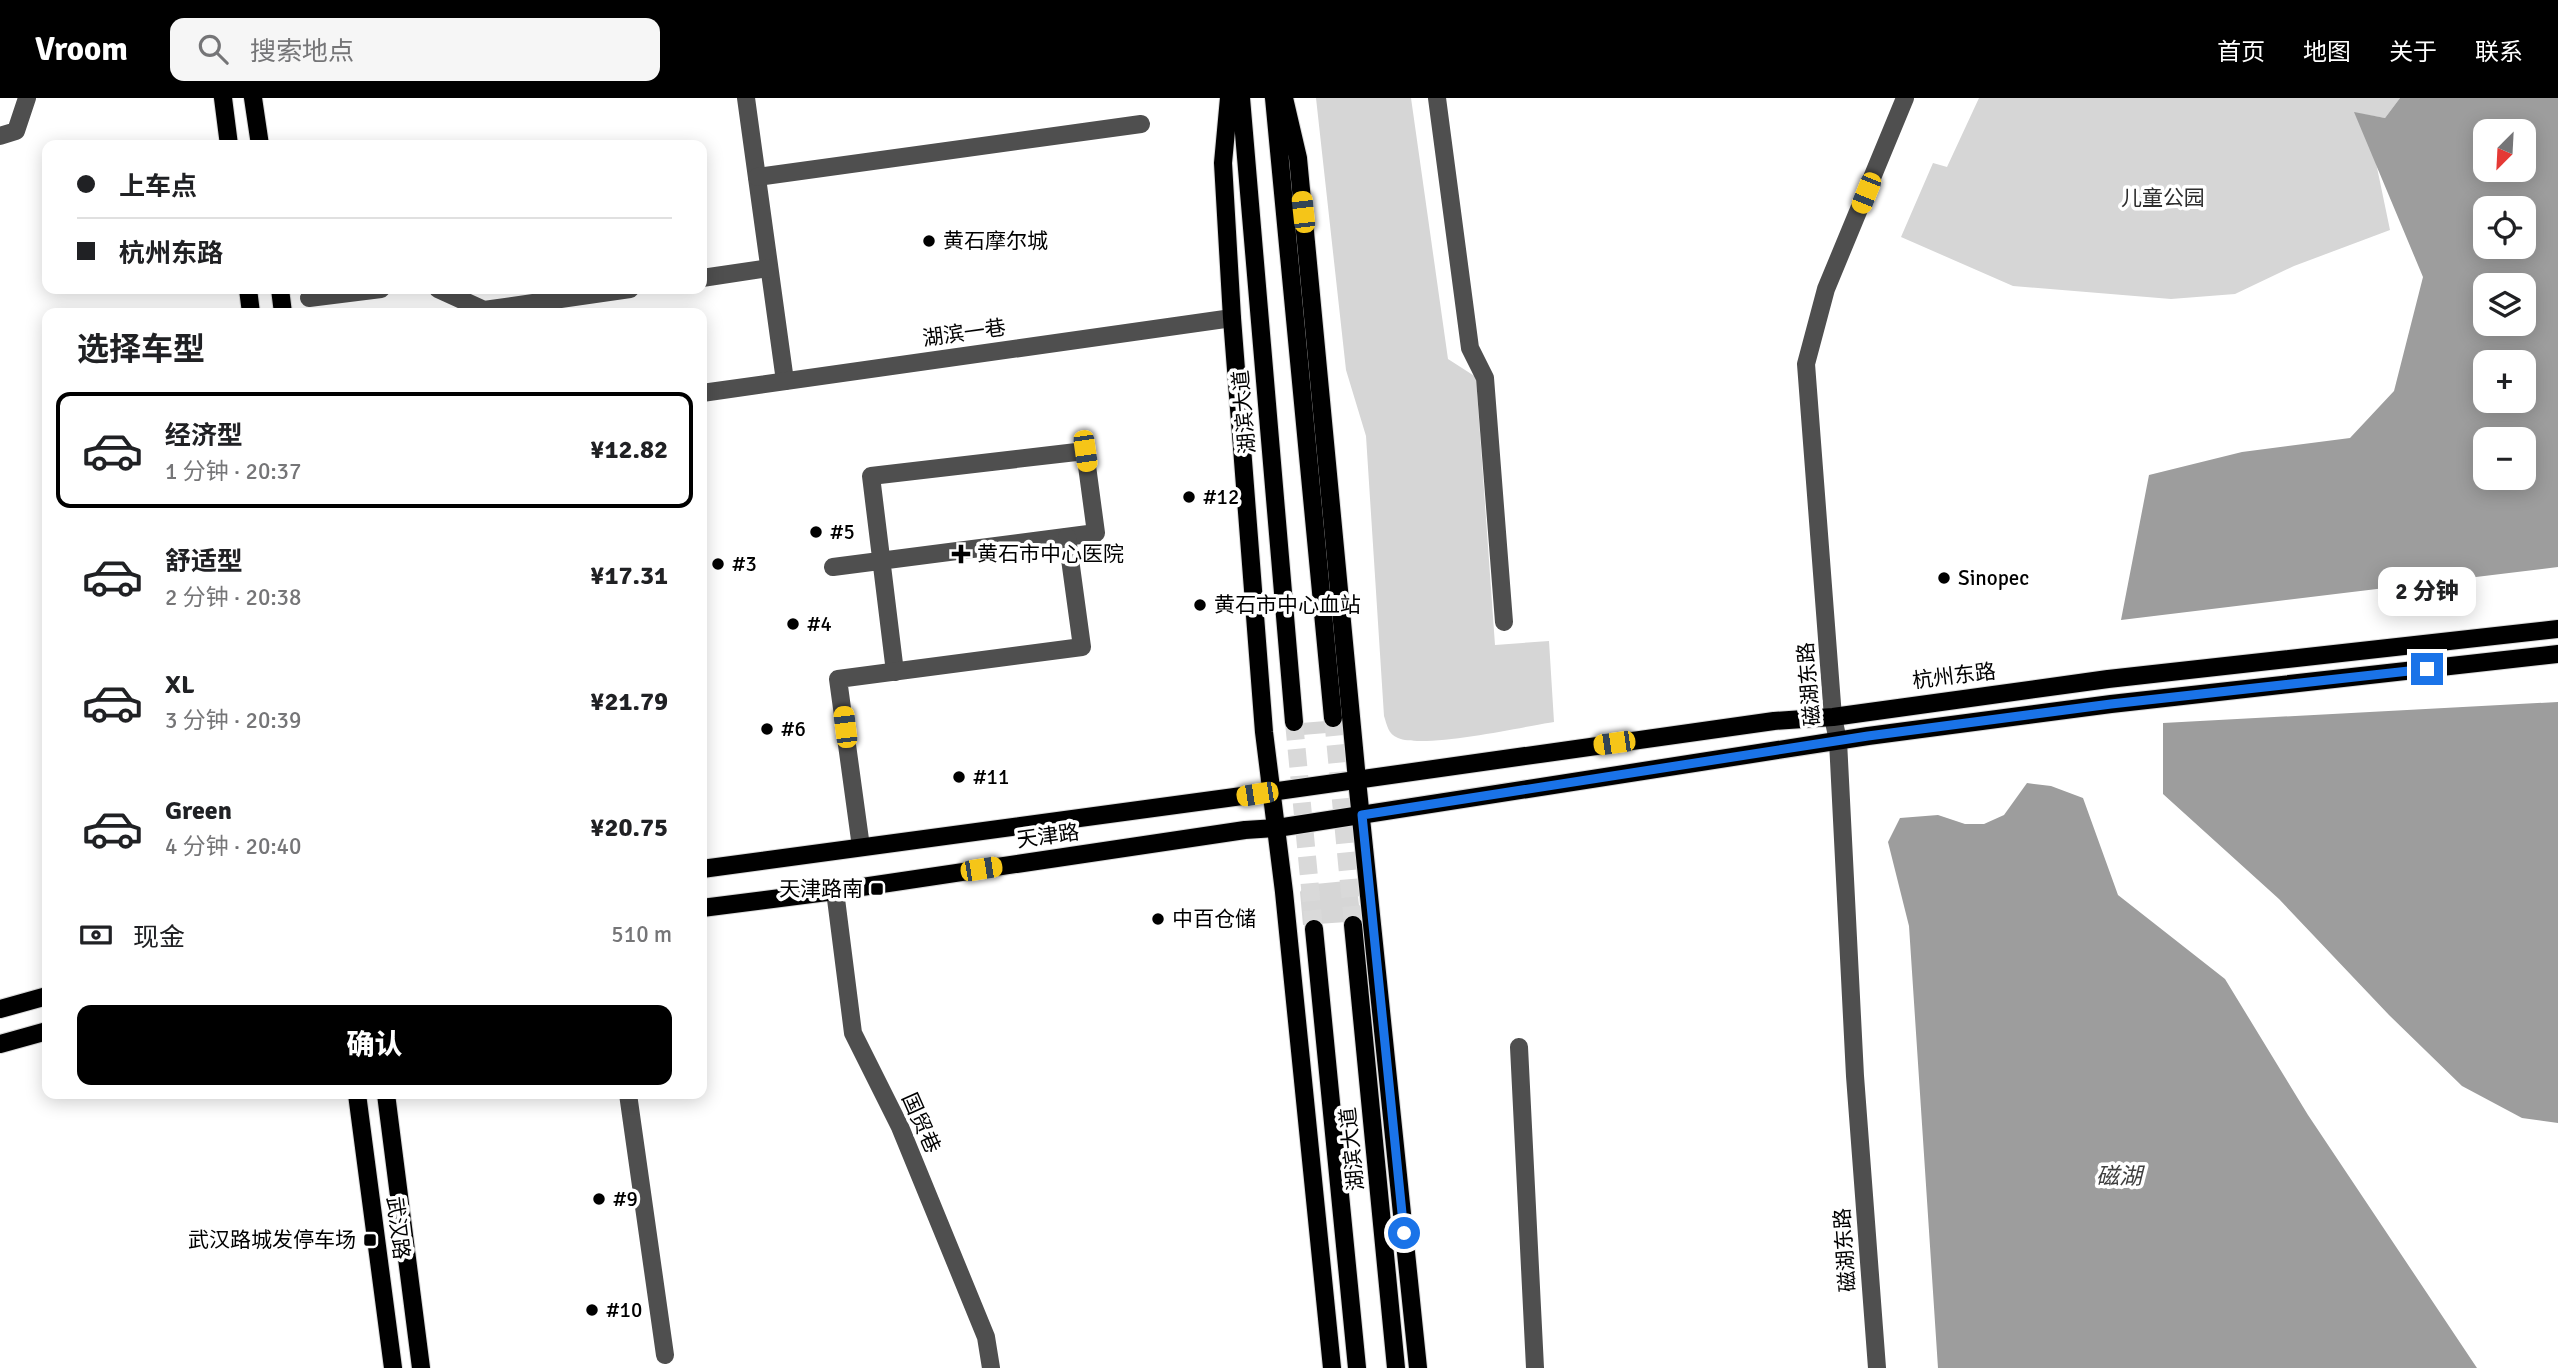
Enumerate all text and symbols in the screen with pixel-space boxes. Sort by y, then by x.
search box [170,18,660,81]
text: Vroom [35,29,128,70]
icon: search [194,30,232,68]
text: 搜索地点 [250,36,354,68]
text: 首页 [2217,37,2265,67]
text: 地图 [2303,37,2351,67]
text: 关于 [2389,37,2437,67]
text: 联系 [2475,37,2523,67]
north arrow [2473,119,2536,182]
map controls [2473,119,2536,490]
car [1849,170,1884,216]
text: 上车点 [119,171,197,203]
park label: 儿童公园 [2121,185,2205,211]
car [1291,190,1316,234]
button: locate [2473,196,2536,259]
place label: 黄石摩尔城 [943,228,1048,254]
marker: 黄石摩尔城 [921,233,937,249]
text: 杭州东路 [119,238,223,270]
button: layers [2473,273,2536,336]
street label: 湖滨一巷 [921,314,1007,352]
text: 选择车型 [77,330,205,369]
button: + [2473,350,2536,413]
street label: 湖滨大道 [1227,369,1261,455]
icon: car [81,419,144,482]
text: 经济型 [165,420,243,452]
button: − [2473,427,2536,490]
car [1072,429,1099,473]
text: ¥12.82 [590,434,668,466]
text: 1 分钟 · 20:37 [165,457,301,486]
place label: #12 [1203,484,1239,510]
marker: #12 [1181,489,1197,505]
place label: #5 [830,519,855,545]
marker: #5 [808,524,824,540]
place label: 黄石市中心医院 [977,541,1124,567]
marker: 黄石市中心医院 [951,544,971,564]
icon: car [81,545,144,608]
text: 舒适型 [165,546,243,578]
place label: #3 [732,551,757,577]
marker: #3 [710,556,726,572]
text: ¥17.31 [590,560,668,592]
place label: Sinopec [1958,565,2029,591]
callout: 2 分钟 [2378,568,2476,616]
marker: Sinopec [1936,570,1952,586]
text: 2 分钟 [2395,577,2459,606]
text: 2 分钟 · 20:38 [165,583,301,612]
place label: 黄石市中心血站 [1214,592,1361,618]
marker: 黄石市中心血站 [1192,597,1208,613]
place label: #4 [807,611,832,637]
marker: #4 [785,616,801,632]
street label: 磁湖东路 [1792,641,1826,727]
route end [2411,653,2443,685]
street label: 杭州东路 [1911,658,1997,694]
text: XL [165,669,195,701]
icon: car [81,671,144,734]
text: ¥21.79 [590,686,668,718]
car [833,705,858,749]
text: 3 分钟 · 20:39 [165,706,301,735]
place label: #6 [781,716,806,742]
marker: #6 [759,721,775,737]
car [1592,730,1637,756]
place label: #11 [973,764,1009,790]
marker: #11 [951,769,967,785]
car [1235,780,1280,808]
text: Green [165,795,232,827]
icon: car [81,797,144,860]
text: ¥20.75 [590,812,668,844]
street label: 天津路 [1015,819,1081,853]
text: 4 分钟 · 20:40 [165,832,301,861]
car [959,855,1004,883]
place label: 天津路南 [779,876,863,902]
marker: 天津路南 [869,881,885,897]
place label: 中百仓储 [1172,906,1256,932]
marker: 中百仓储 [1150,911,1166,927]
icon: cash [77,916,115,954]
text: 510 m [611,920,672,949]
text: 现金 [133,922,185,954]
button: 确认 [77,1005,672,1085]
street label: 国贸巷 [896,1089,946,1157]
street label: 湖滨大道 [1335,1106,1369,1192]
water label: 磁湖 [2096,1162,2145,1191]
place label: #9 [613,1186,638,1212]
marker: #9 [591,1191,607,1207]
street label: 武汉路 [381,1195,415,1261]
street label: 磁湖东路 [1829,1207,1861,1293]
route start [1388,1217,1420,1249]
place label: 武汉路城发停车场 [188,1227,356,1253]
marker: 武汉路城发停车场 [362,1232,378,1248]
place label: #10 [606,1297,642,1323]
marker: #10 [584,1302,600,1318]

